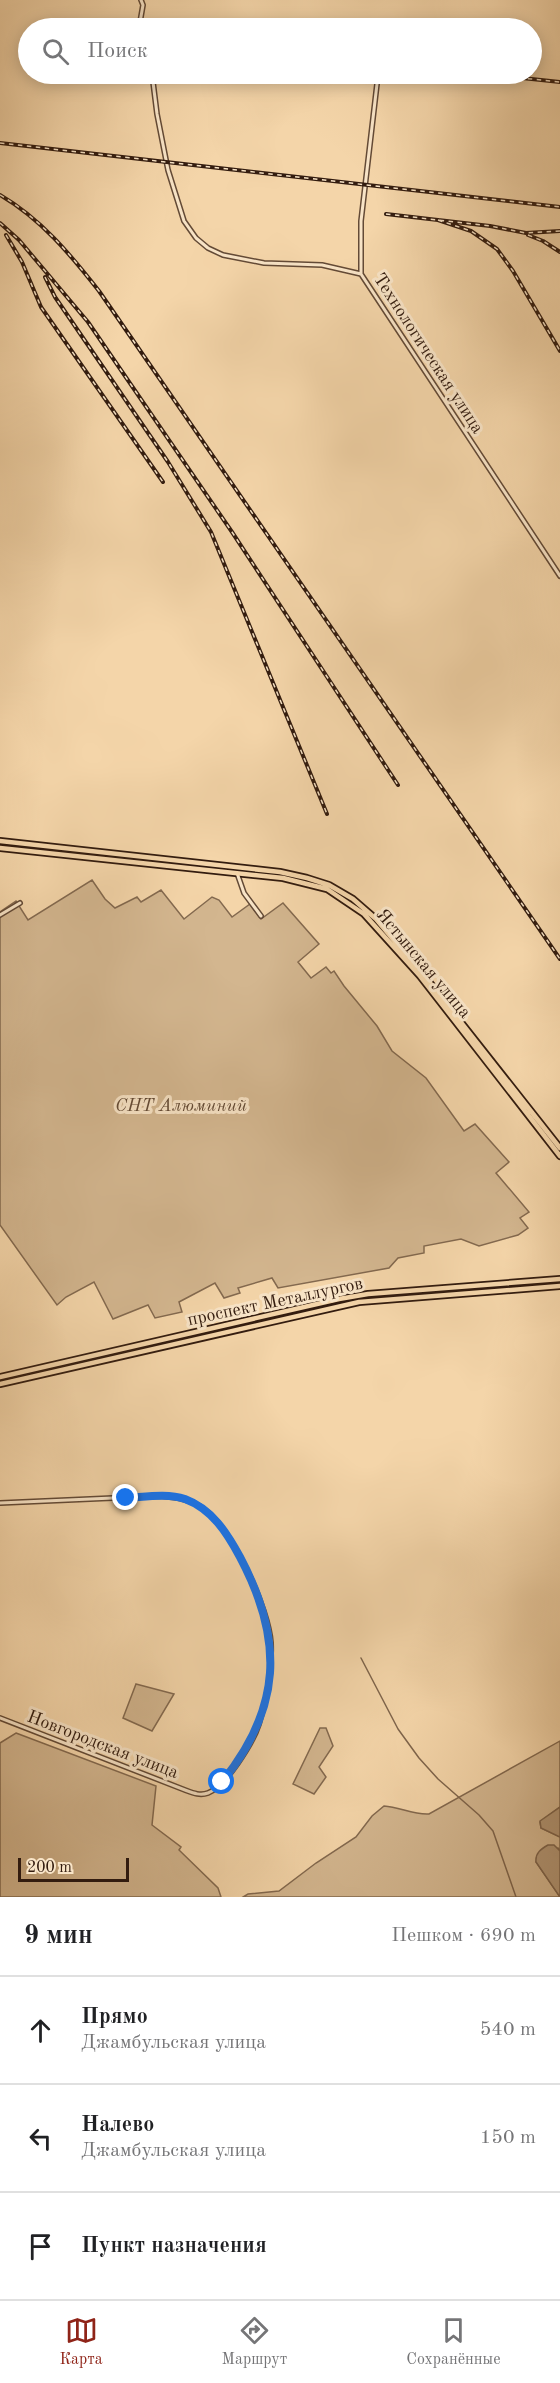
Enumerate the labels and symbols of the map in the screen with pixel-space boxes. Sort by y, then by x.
street label: Технологическая улица [370,270,487,437]
street label: Ястынская улица [372,905,474,1022]
park label: СНТ Алюминий [115,1097,247,1115]
street label: проспект Металлургов [186,1275,365,1329]
route end [112,1484,138,1510]
street label: Новгородская улица [25,1708,181,1782]
route start [208,1768,234,1794]
scale bar [18,1855,129,1882]

